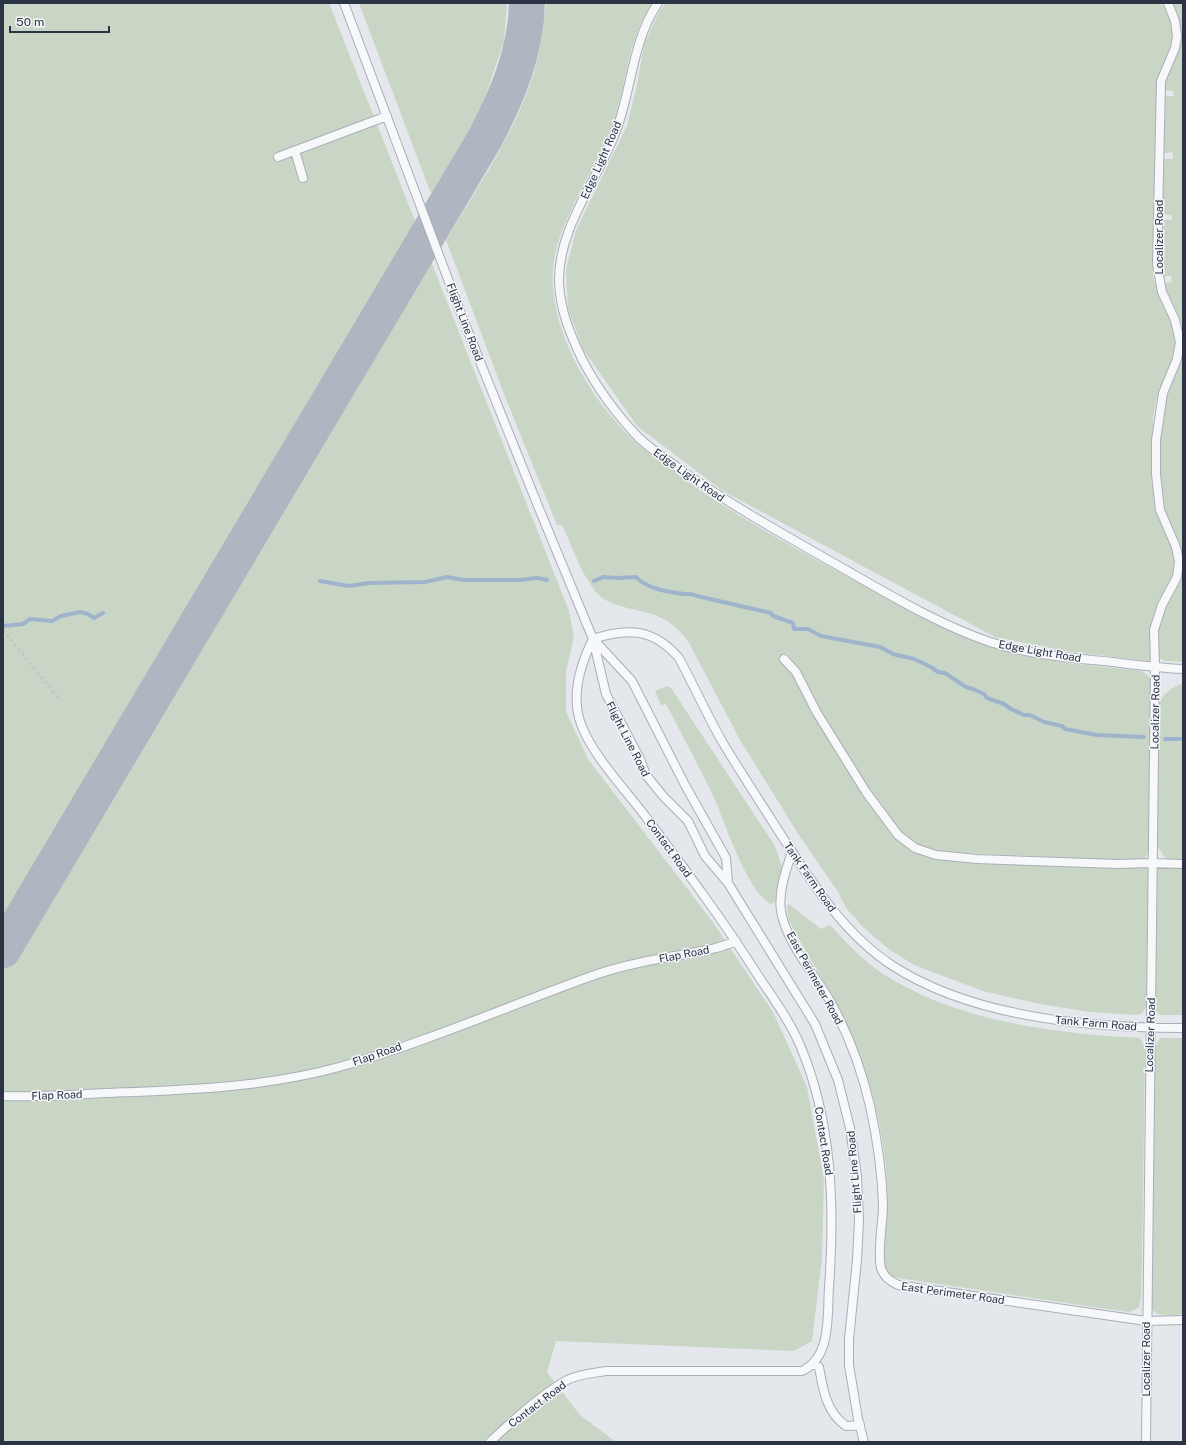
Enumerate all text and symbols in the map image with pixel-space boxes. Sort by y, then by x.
scale bar [10,8,109,34]
text: 50 m [16,15,44,29]
street label: Edge Light Road [578,119,624,201]
street label: Localizer Road [1153,200,1165,274]
street label: Flight Line Road [445,281,485,363]
street label: Edge Light Road [651,446,727,504]
street label: Edge Light Road [998,638,1082,664]
street label: Localizer Road [1148,674,1162,750]
street label: Flight Line Road [604,699,652,779]
street label: Contact Road [644,817,694,879]
street label: Tank Farm Road [782,840,838,914]
street label: East Perimeter Road [784,929,846,1027]
street label: Flap Road [658,943,710,965]
street label: Localizer Road [1143,997,1157,1073]
street label: Tank Farm Road [1055,1013,1137,1033]
street label: Flap Road [351,1040,403,1068]
street label: Flap Road [31,1088,83,1102]
street label: Contact Road [813,1106,835,1176]
street label: Flight Line Road [844,1130,864,1214]
street label: East Perimeter Road [901,1280,1005,1306]
street label: Localizer Road [1140,1322,1152,1396]
street label: Contact Road [506,1378,568,1430]

